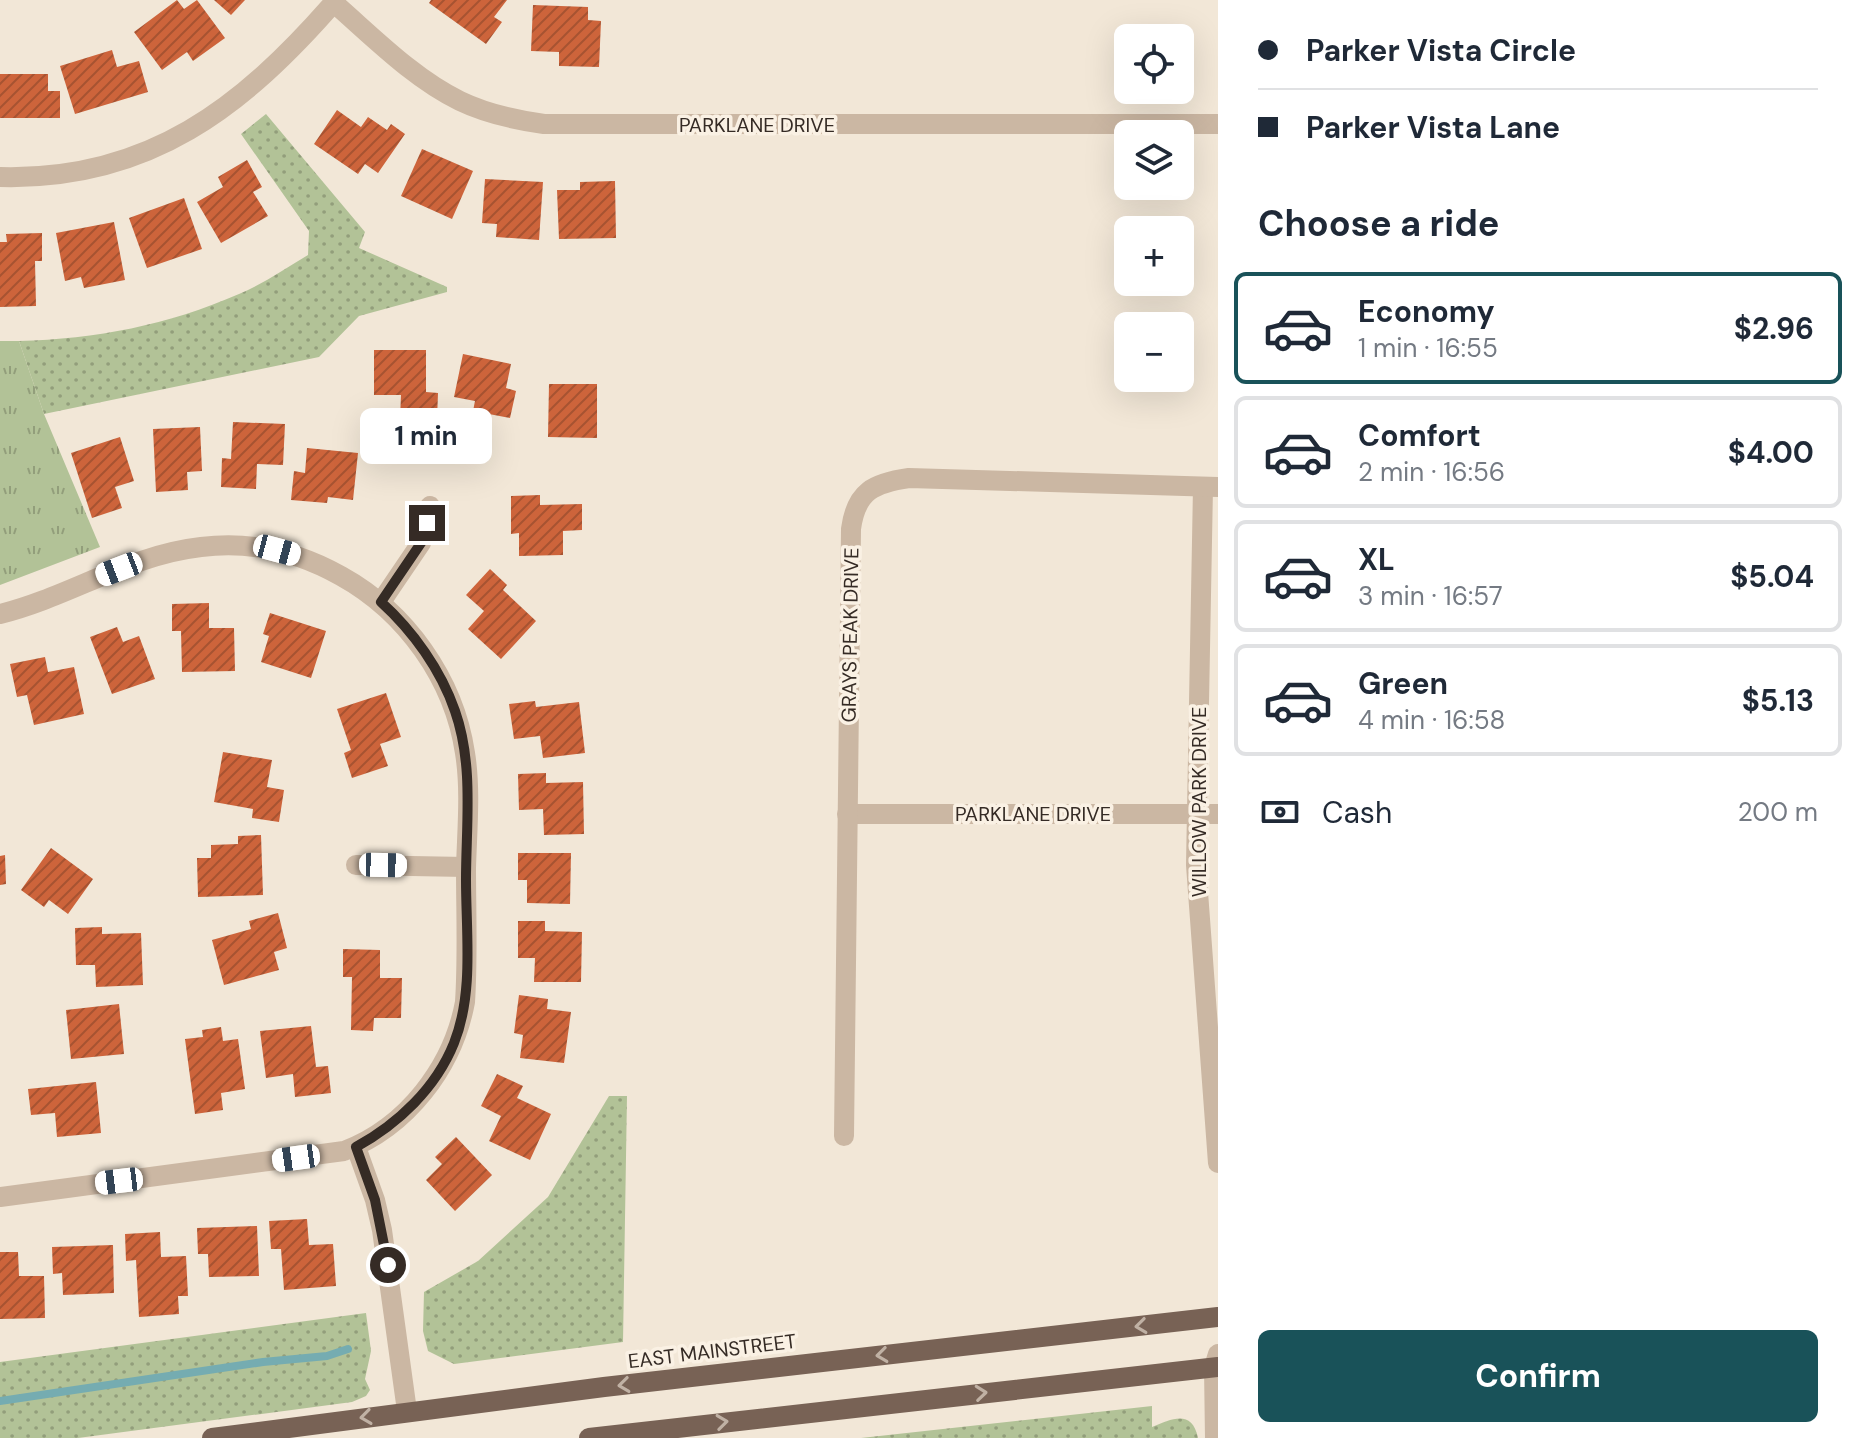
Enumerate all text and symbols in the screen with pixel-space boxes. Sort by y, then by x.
map controls [1114,24,1194,392]
button: locate [1114,24,1194,104]
text: Parker Vista Circle [1306,31,1576,70]
text: Parker Vista Lane [1306,108,1560,147]
street label: PARKLANE DRIVE [679,112,835,138]
button: layers [1114,120,1194,200]
text: Choose a ride [1258,200,1499,247]
button: + [1114,216,1194,296]
icon: car [1262,292,1334,364]
text: Economy [1358,292,1495,331]
text: $2.96 [1734,309,1814,348]
button: − [1114,312,1194,392]
text: 1 min · 16:55 [1358,331,1498,365]
callout: 1 min [361,407,493,463]
icon: car [1262,416,1334,488]
text: Comfort [1358,416,1481,455]
text: 1 min [394,419,458,453]
text: $4.00 [1728,433,1814,472]
text: 2 min · 16:56 [1358,455,1505,489]
route end [409,505,445,541]
car [251,532,303,568]
icon: car [1262,540,1334,612]
text: XL [1358,540,1395,579]
street label: GRAYS PEAK DRIVE [835,547,865,723]
car [92,549,146,589]
text: $5.04 [1730,557,1814,596]
text: 3 min · 16:57 [1358,579,1503,613]
icon: car [1262,664,1334,736]
text: Green [1358,664,1448,703]
text: $5.13 [1742,681,1814,720]
text: 4 min · 16:58 [1358,703,1505,737]
street label: WILLOW PARK DRIVE [1186,707,1212,897]
icon: cash [1258,790,1302,834]
text: Cash [1322,793,1392,832]
text: 200 m [1738,795,1818,829]
street label: PARKLANE DRIVE [955,801,1111,827]
car [359,853,407,877]
car [271,1143,321,1173]
car [94,1166,144,1196]
route start [370,1247,406,1283]
one-way arrow [1134,1317,1147,1334]
street label: EAST MAINSTREET [626,1328,798,1374]
button: Confirm [1258,1330,1818,1422]
one-way arrow [875,1347,888,1364]
one-way arrow [617,1376,630,1393]
one-way arrow [974,1384,987,1401]
one-way arrow [359,1408,373,1425]
one-way arrow [715,1414,729,1431]

